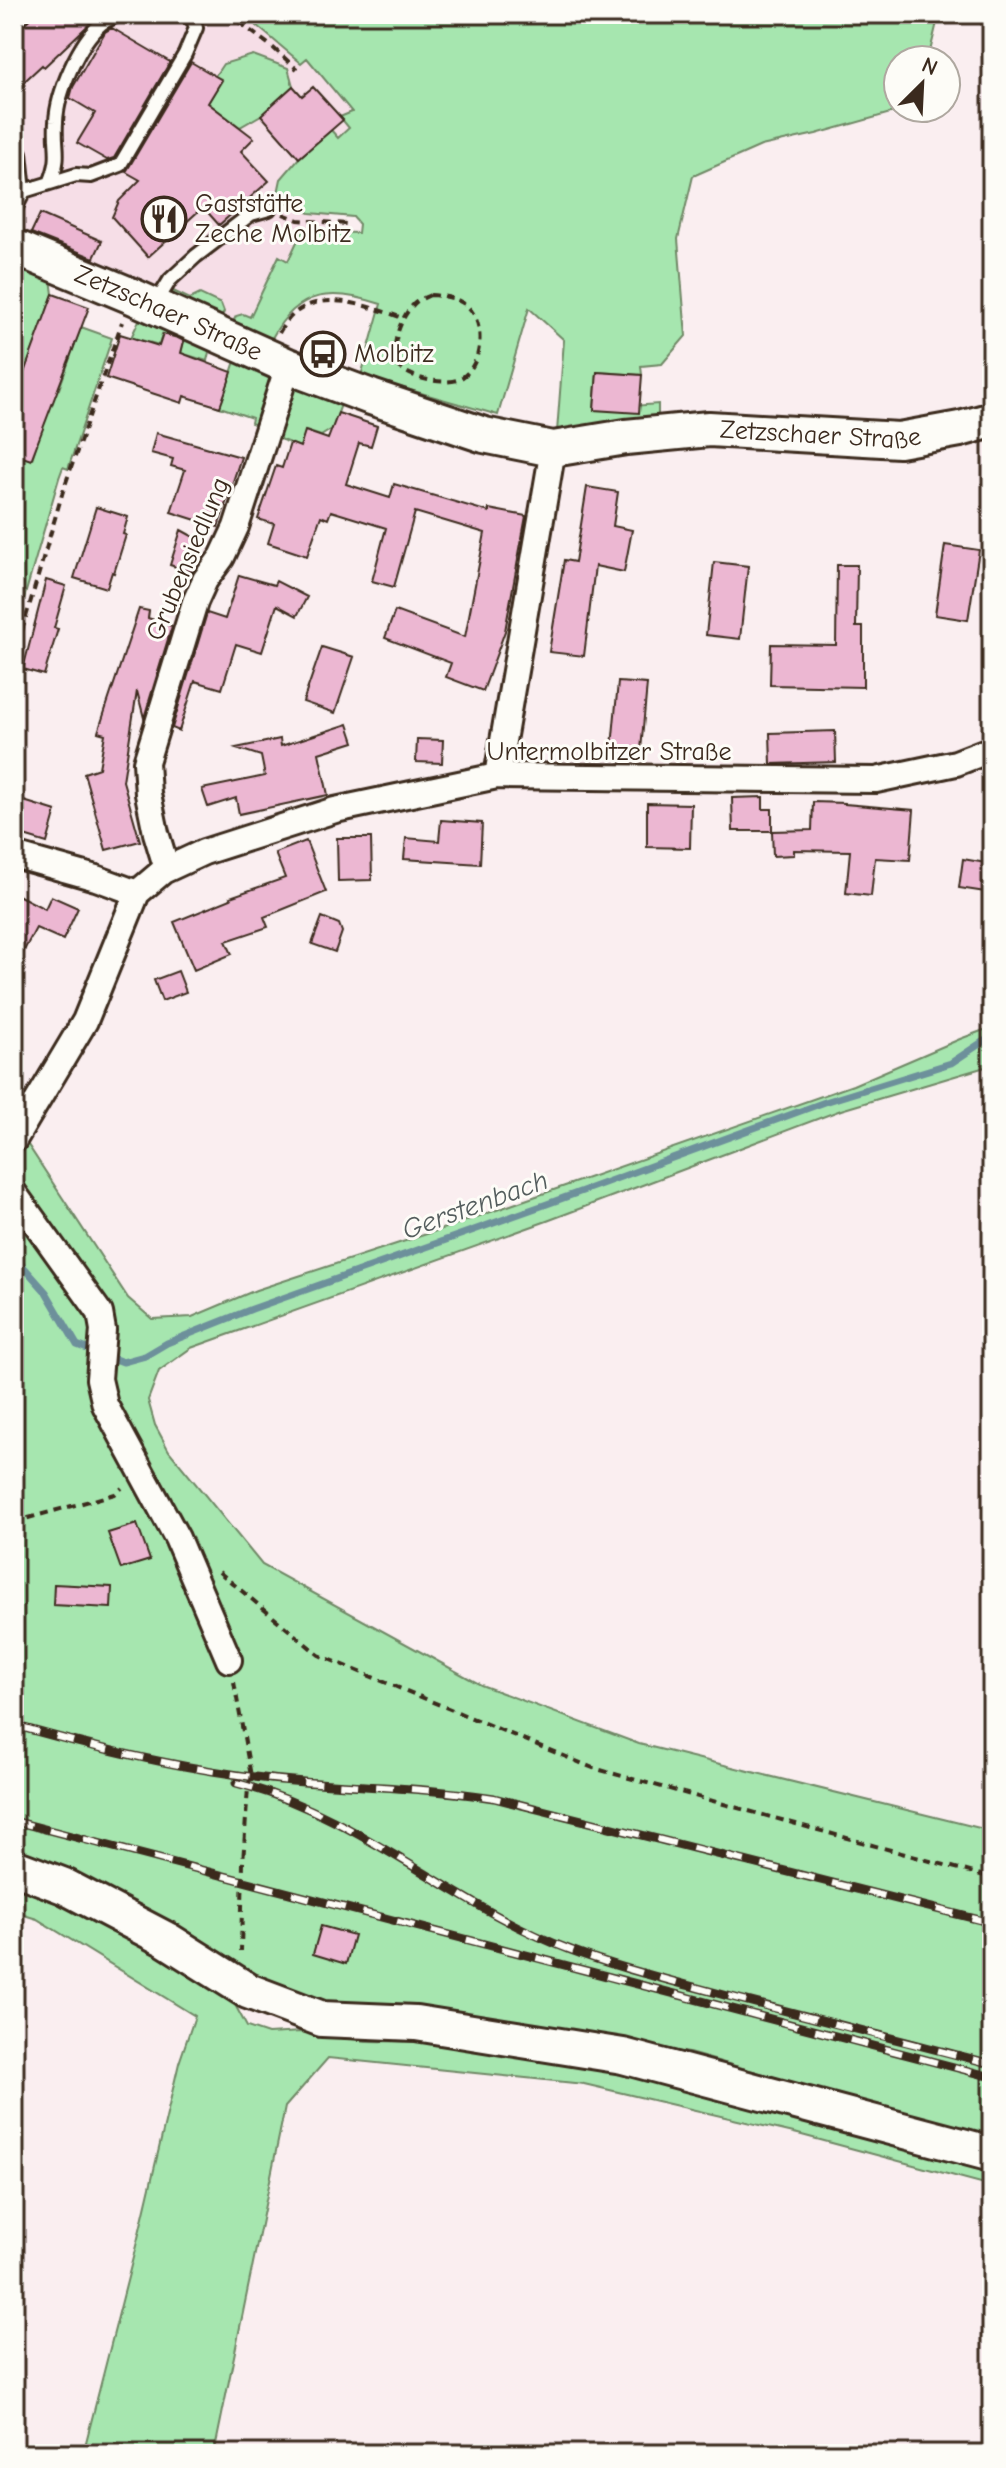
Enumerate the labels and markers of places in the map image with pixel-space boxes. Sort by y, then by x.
place label: Gaststätte Zeche Molbitz [195,189,351,249]
restaurant icon: Gaststätte Zeche Molbitz [140,195,188,243]
bus stop icon: Molbitz [299,330,347,378]
place label: Molbitz [354,339,434,369]

